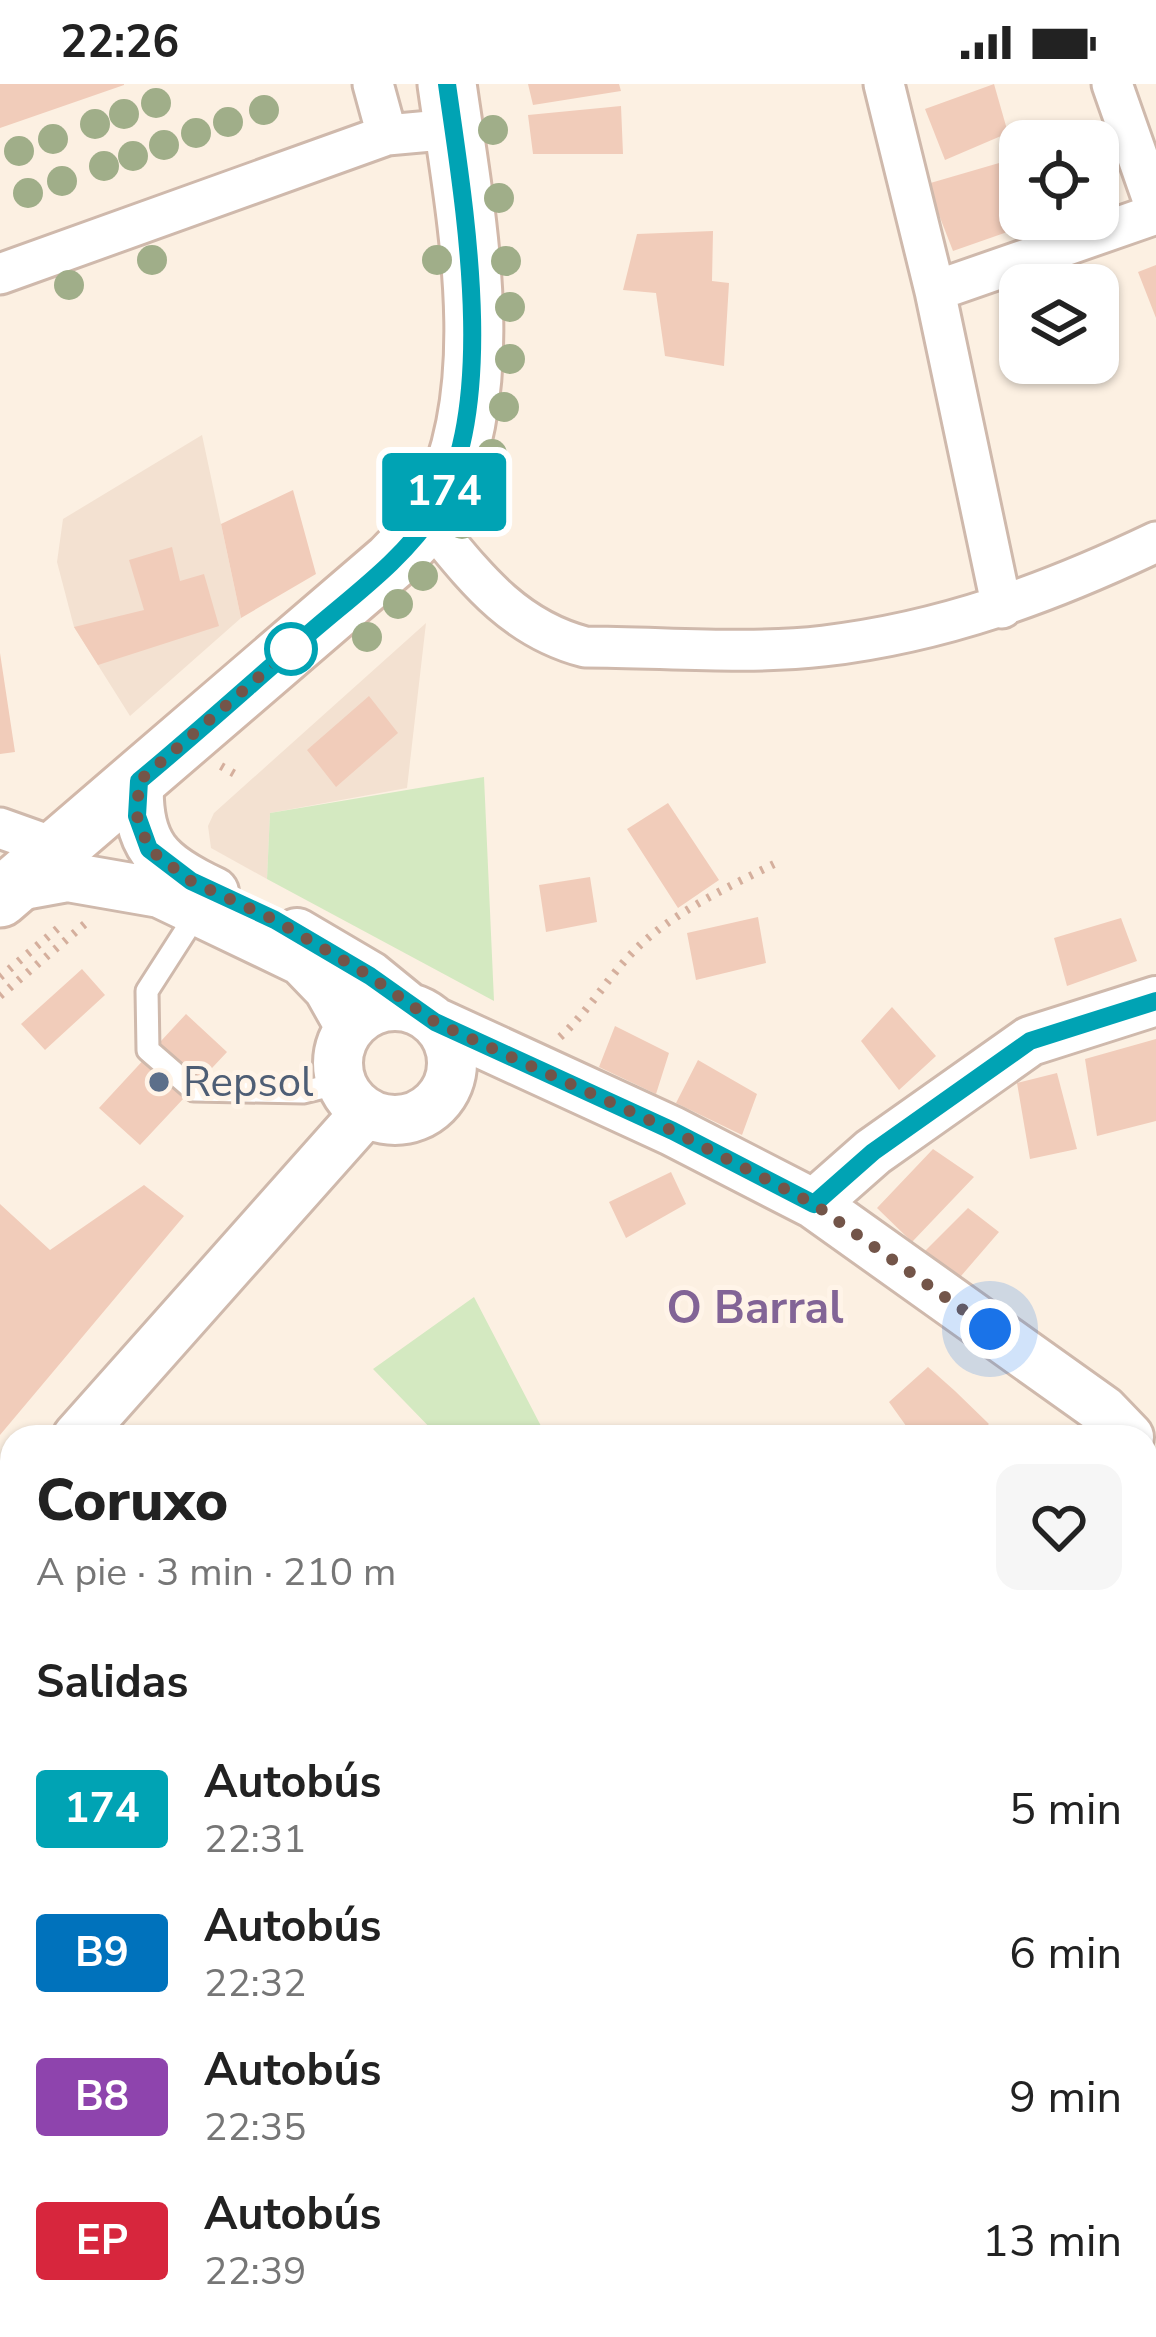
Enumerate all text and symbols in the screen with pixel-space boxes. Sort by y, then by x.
text: 22:26 [60,12,179,73]
map controls [999,120,1119,384]
button: locate [999,120,1119,240]
button: layers [999,264,1119,384]
line badge: 174 [375,453,513,531]
text: 174 [406,463,482,520]
unlabelled marker [266,624,316,674]
place label: Repsol [183,1054,314,1111]
marker: Repsol [146,1069,172,1095]
district label: O Barral [666,1278,844,1339]
your location [960,1299,1020,1359]
text: Coruxo [36,1462,228,1540]
button: heart [996,1464,1122,1590]
text: A pie · 3 min · 210 m [36,1546,396,1599]
text: Salidas [36,1652,188,1713]
text: Autobús [204,1752,382,1813]
text: 5 min [1009,1779,1122,1840]
text: 174 [64,1780,140,1837]
text: 22:31 [204,1813,307,1866]
text: Autobús [204,1896,382,1957]
text: 6 min [1009,1923,1122,1984]
text: B9 [75,1924,129,1981]
text: 22:32 [204,1957,307,2010]
text: Autobús [204,2040,382,2101]
text: 9 min [1009,2067,1122,2128]
text: B8 [75,2068,129,2125]
text: 22:35 [204,2101,307,2154]
text: Autobús [204,2184,382,2245]
text: 13 min [982,2211,1122,2272]
text: EP [76,2212,128,2269]
text: 22:39 [204,2245,307,2298]

